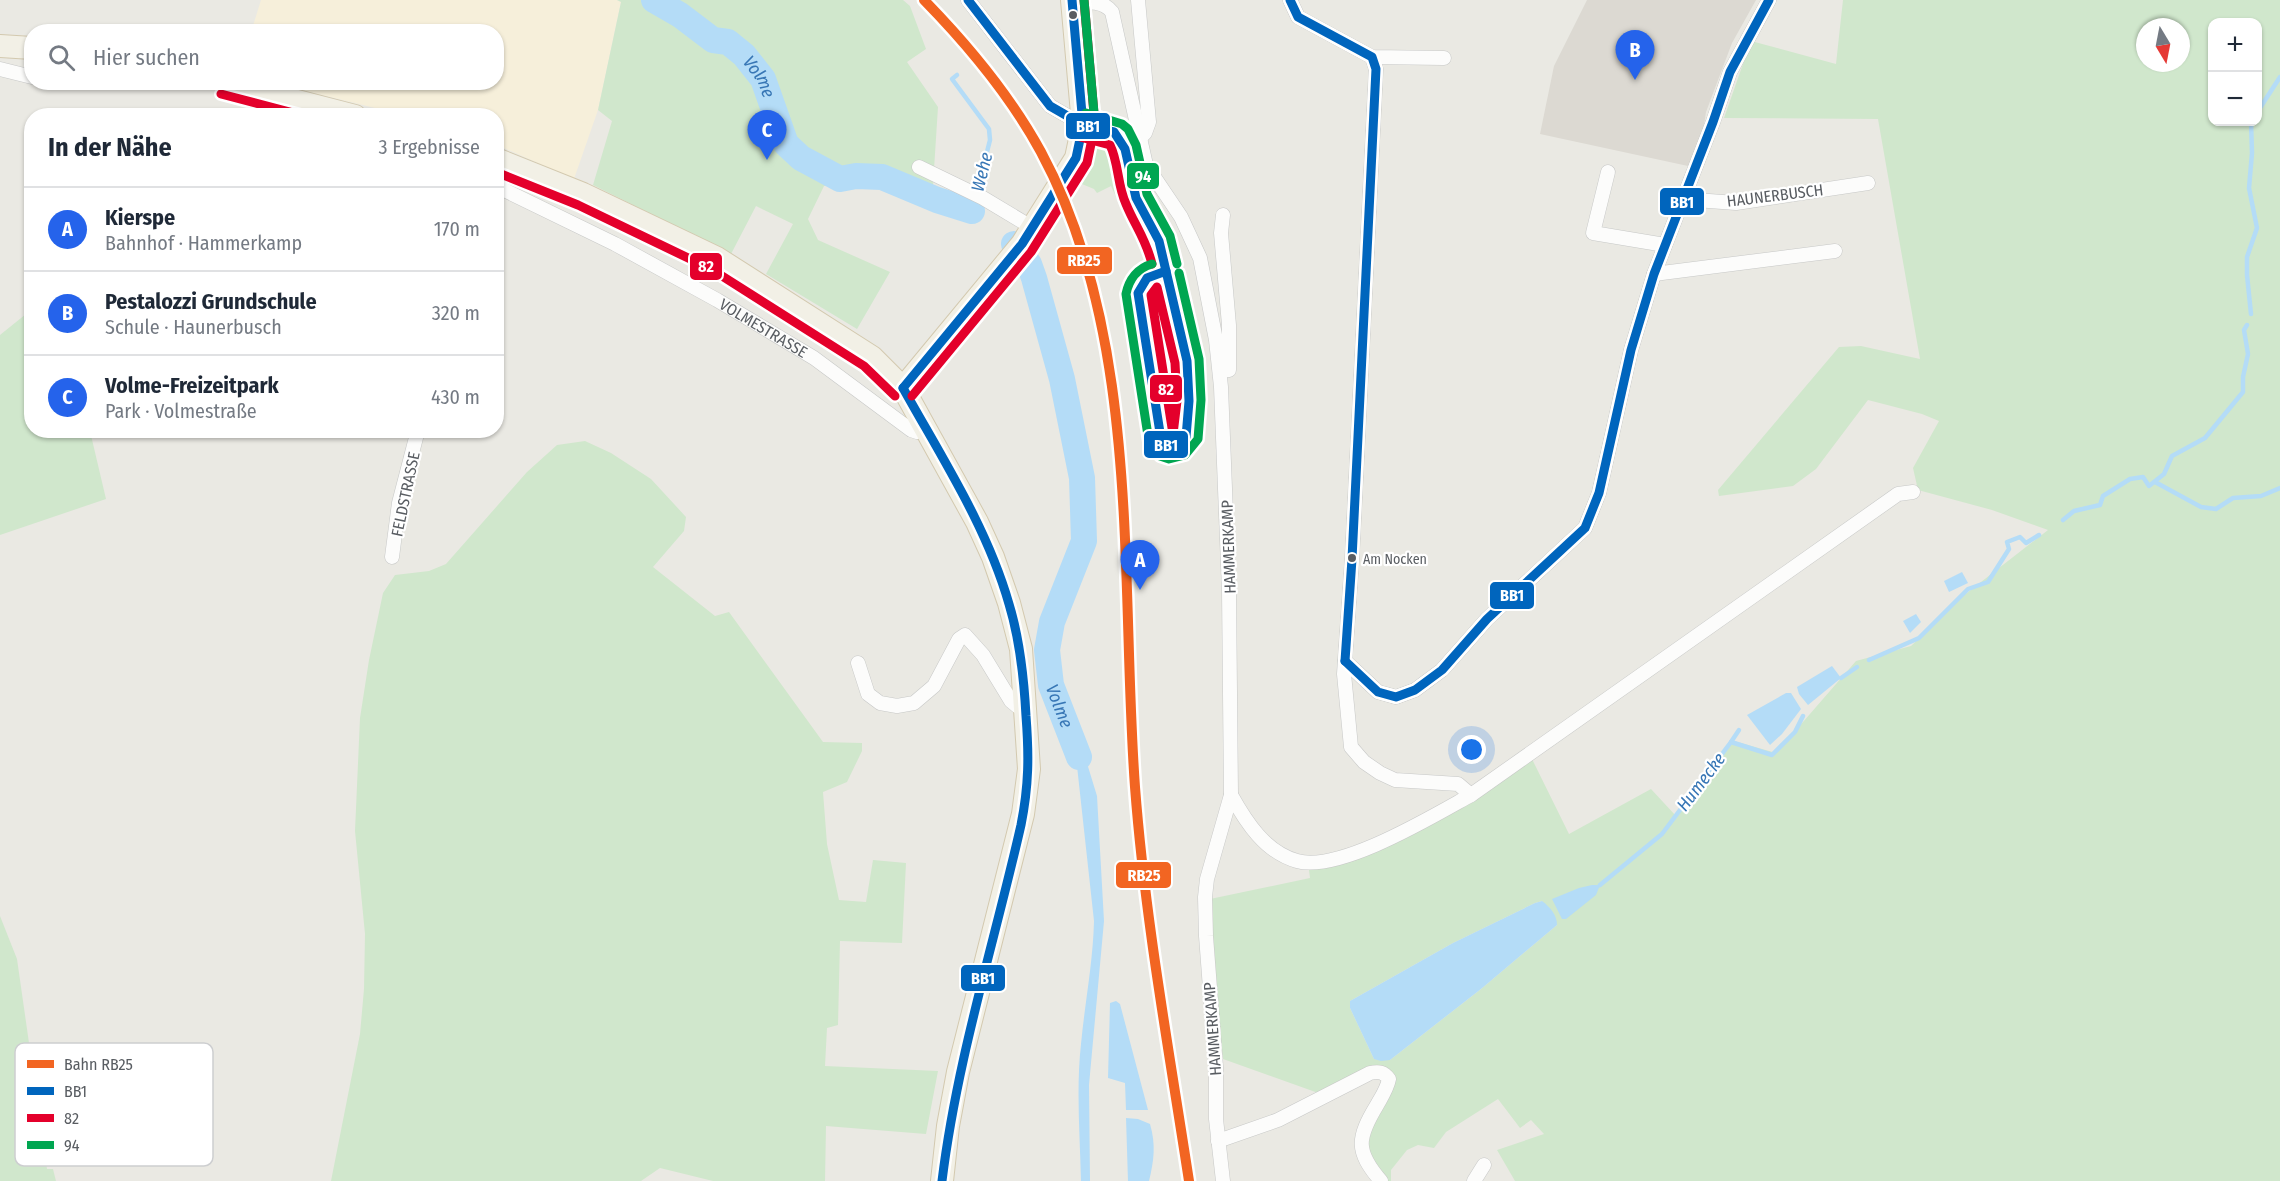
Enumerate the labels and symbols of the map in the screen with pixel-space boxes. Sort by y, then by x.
unlabelled marker [1067,9,1079,21]
north arrow [2136,18,2190,72]
pin: B [1616,31,1654,80]
water label: Volme [738,52,780,101]
pin: C [748,110,786,160]
line badge: BB1 [1065,112,1111,140]
text: BB1 [1076,117,1100,136]
water label: Wehe [967,150,998,194]
line badge: 94 [1126,162,1160,190]
text: 94 [1135,167,1151,186]
street label: HAUNERBUSCH [1726,180,1824,211]
line badge: BB1 [1659,187,1705,216]
text: BB1 [1670,193,1694,212]
line badge: RB25 [1056,246,1113,275]
text: RB25 [1068,251,1101,270]
line badge: 82 [689,252,723,281]
text: 82 [698,257,714,276]
street label: VOLMESTRASSE [716,295,811,362]
line badge: 82 [1149,374,1183,403]
text: 82 [1158,380,1174,399]
line badge: BB1 [1143,430,1189,459]
text: BB1 [1154,436,1178,455]
street label: FELDSTRASSE [387,450,424,538]
street label: HAMMERKAMP [1217,500,1240,594]
pin: A [1120,540,1160,590]
place label: Am Nocken [1363,551,1427,568]
marker: Am Nocken [1346,552,1358,564]
line badge: BB1 [1489,581,1535,610]
text: BB1 [1500,586,1524,605]
water label: Volme [1041,681,1078,731]
your location [1457,735,1486,764]
water label: Humecke [1672,748,1730,816]
line badge: RB25 [1115,861,1172,889]
text: RB25 [1128,866,1161,885]
line badge: BB1 [960,964,1006,992]
text: BB1 [971,969,995,988]
street label: HAMMERKAMP [1200,982,1225,1076]
legend [15,1043,213,1166]
text: Bahn RB25 [64,1055,133,1074]
text: BB1 [64,1082,87,1101]
text: 82 [64,1109,79,1128]
text: 94 [64,1136,80,1155]

